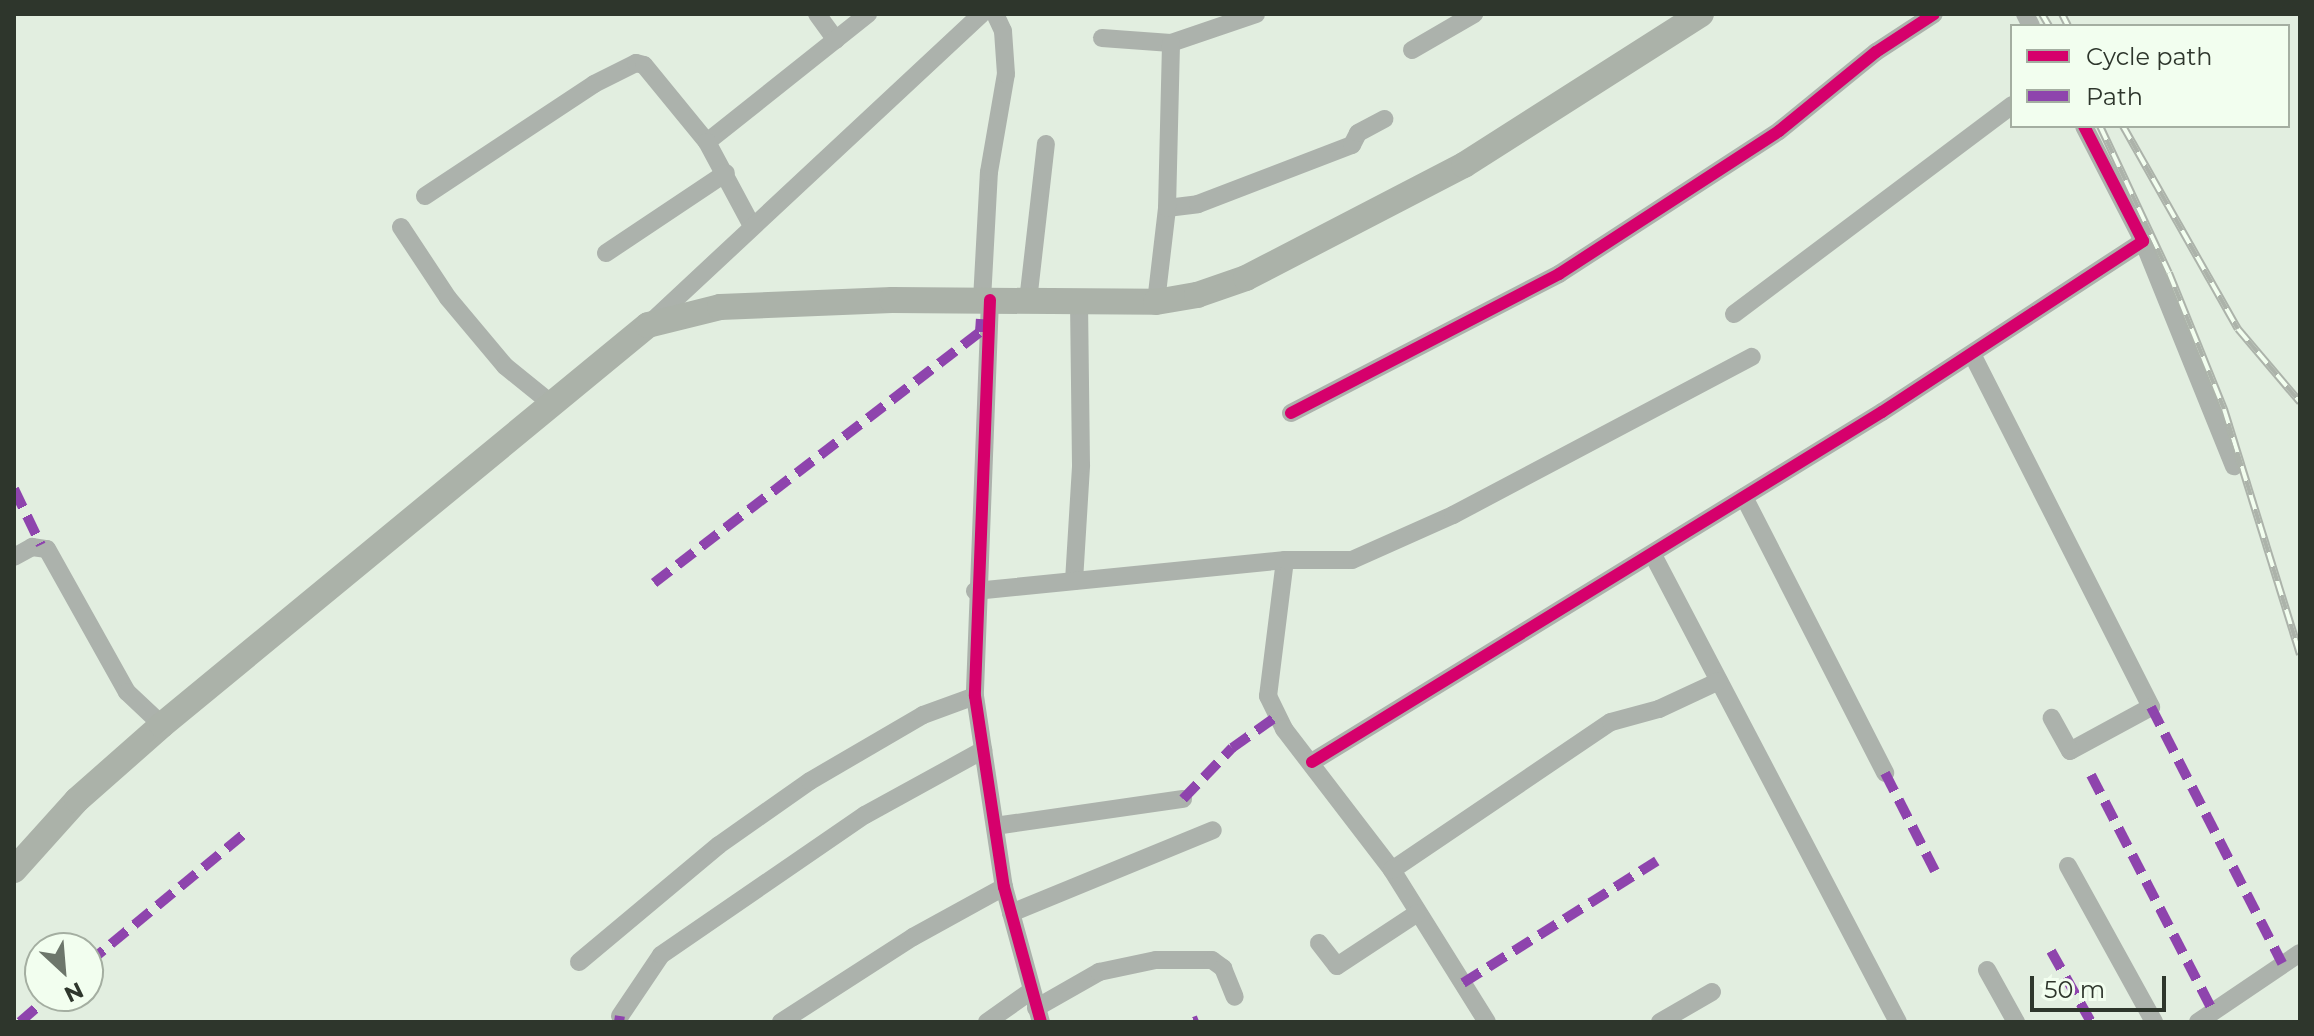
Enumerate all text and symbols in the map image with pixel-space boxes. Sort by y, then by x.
legend [2010,24,2290,128]
text: Cycle path [2086,42,2213,71]
text: Path [2086,82,2143,111]
north arrow [24,932,104,1012]
scale bar [2034,960,2170,1010]
text: 50 m [2044,975,2105,1004]
text: N [60,976,88,1008]

